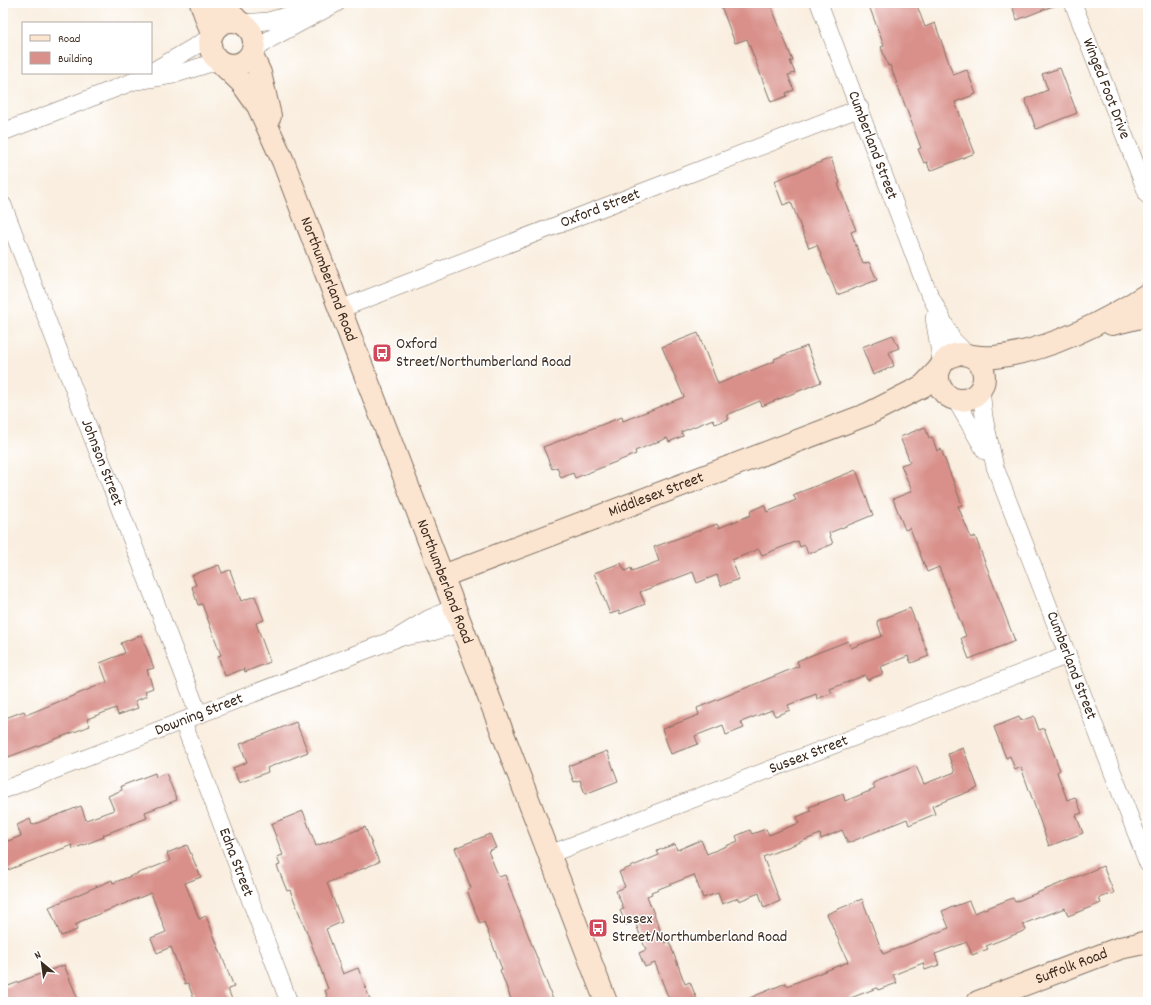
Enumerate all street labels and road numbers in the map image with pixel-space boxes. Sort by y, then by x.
street label: Winged Foot Drive [1076,35,1136,143]
street label: Cumberland Street [842,88,904,203]
street label: Oxford Street [557,183,644,234]
street label: Northumberland Road [294,213,363,345]
street label: Johnson Street [75,416,129,510]
street label: Middlesex Street [605,466,707,523]
street label: Northumberland Road [410,516,479,647]
street label: Cumberland Street [1040,608,1103,723]
street label: Downing Street [151,687,247,742]
street label: Sussex Street [766,729,852,780]
street label: Edna Street [213,824,260,900]
street label: Suffolk Road [1032,942,1111,991]

